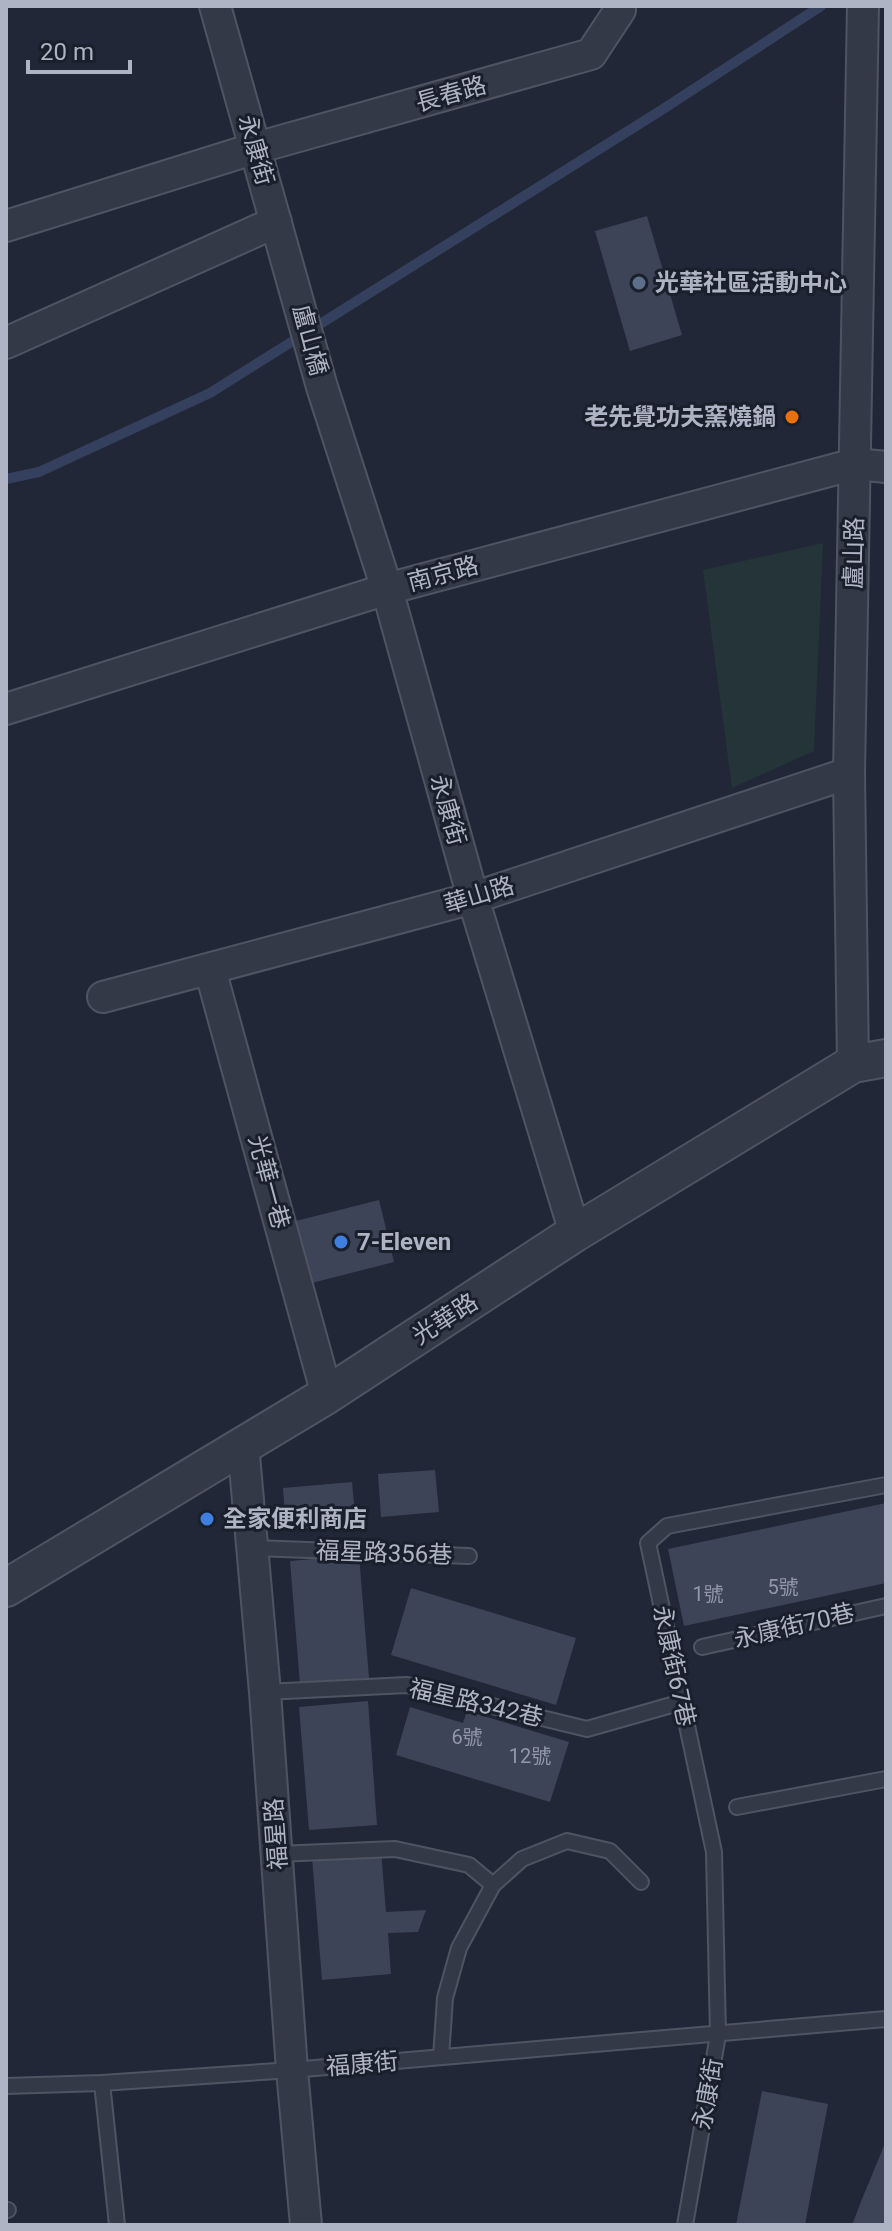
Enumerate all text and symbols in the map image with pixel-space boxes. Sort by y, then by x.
scale bar [28,24,130,74]
text: 20 m [40,38,94,66]
street label: 長春路 [413,71,489,117]
street label: 永康街 [233,112,279,188]
place label: 光華社區活動中心 [655,269,847,297]
marker: 光華社區活動中心 [630,274,648,292]
street label: 盧山橋 [287,302,333,378]
place label: 老先覺功夫窯燒鍋 [584,403,776,431]
marker: 老先覺功夫窯燒鍋 [783,408,801,426]
street label: 盧山路 [839,517,869,589]
street label: 南京路 [405,551,481,597]
street label: 永康街 [425,772,471,848]
street label: 華山路 [440,871,518,919]
street label: 光華一巷 [243,1132,295,1232]
place label: 7-Eleven [357,1228,451,1256]
marker: 7-Eleven [332,1233,350,1251]
street label: 光華路 [407,1288,483,1350]
place label: 全家便利商店 [223,1505,367,1533]
marker: 全家便利商店 [198,1510,216,1528]
street label: 福星路356巷 [315,1537,453,1569]
house number: 5號 [767,1575,799,1599]
house number: 1號 [692,1582,724,1606]
street label: 永康街70巷 [731,1599,857,1653]
street label: 永康街67巷 [648,1603,700,1729]
street label: 福星路342巷 [406,1674,546,1732]
house number: 6號 [451,1725,483,1749]
house number: 12號 [509,1744,551,1768]
street label: 福星路 [260,1797,292,1871]
street label: 福康街 [325,2047,399,2081]
street label: 永康街 [688,2056,728,2132]

